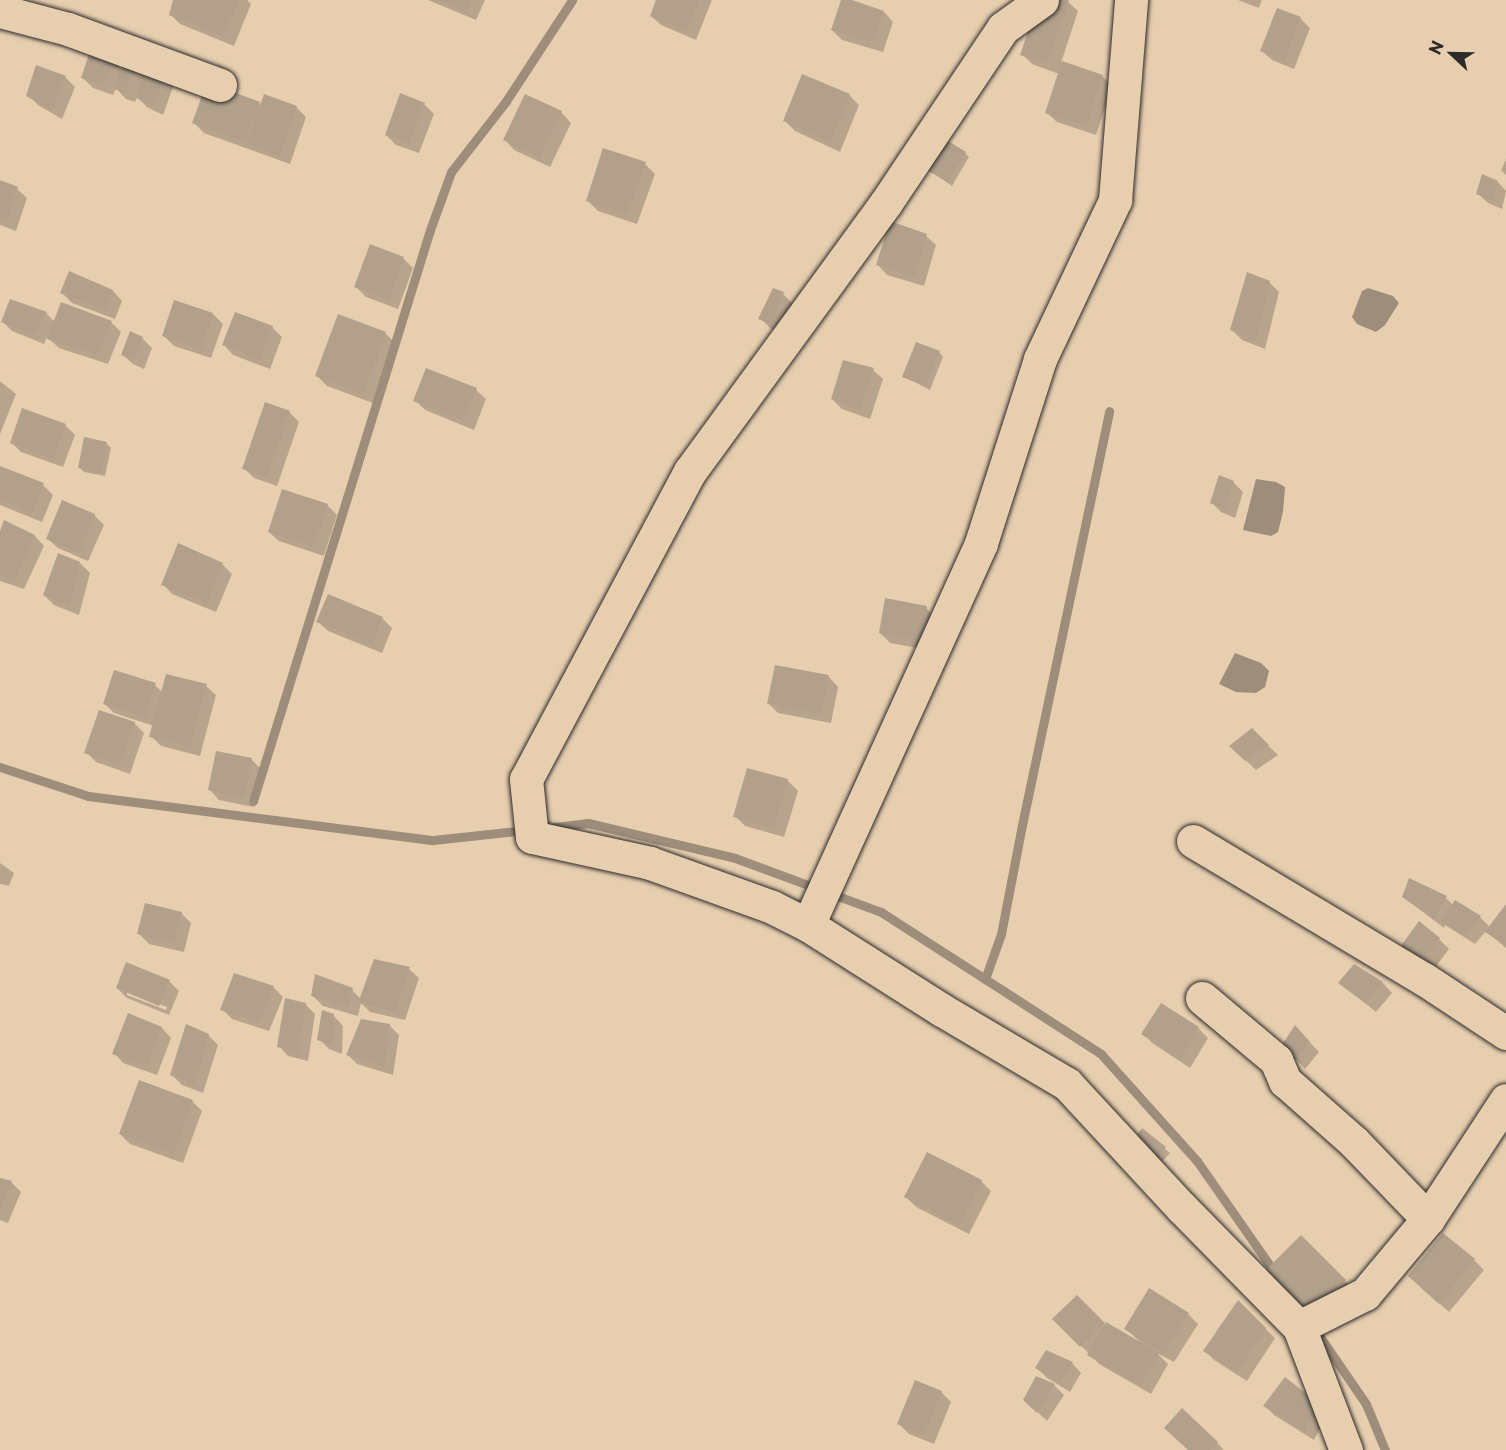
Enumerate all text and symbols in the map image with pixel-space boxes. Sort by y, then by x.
north arrow [1422,24,1482,84]
text: N [1422,37,1449,58]

